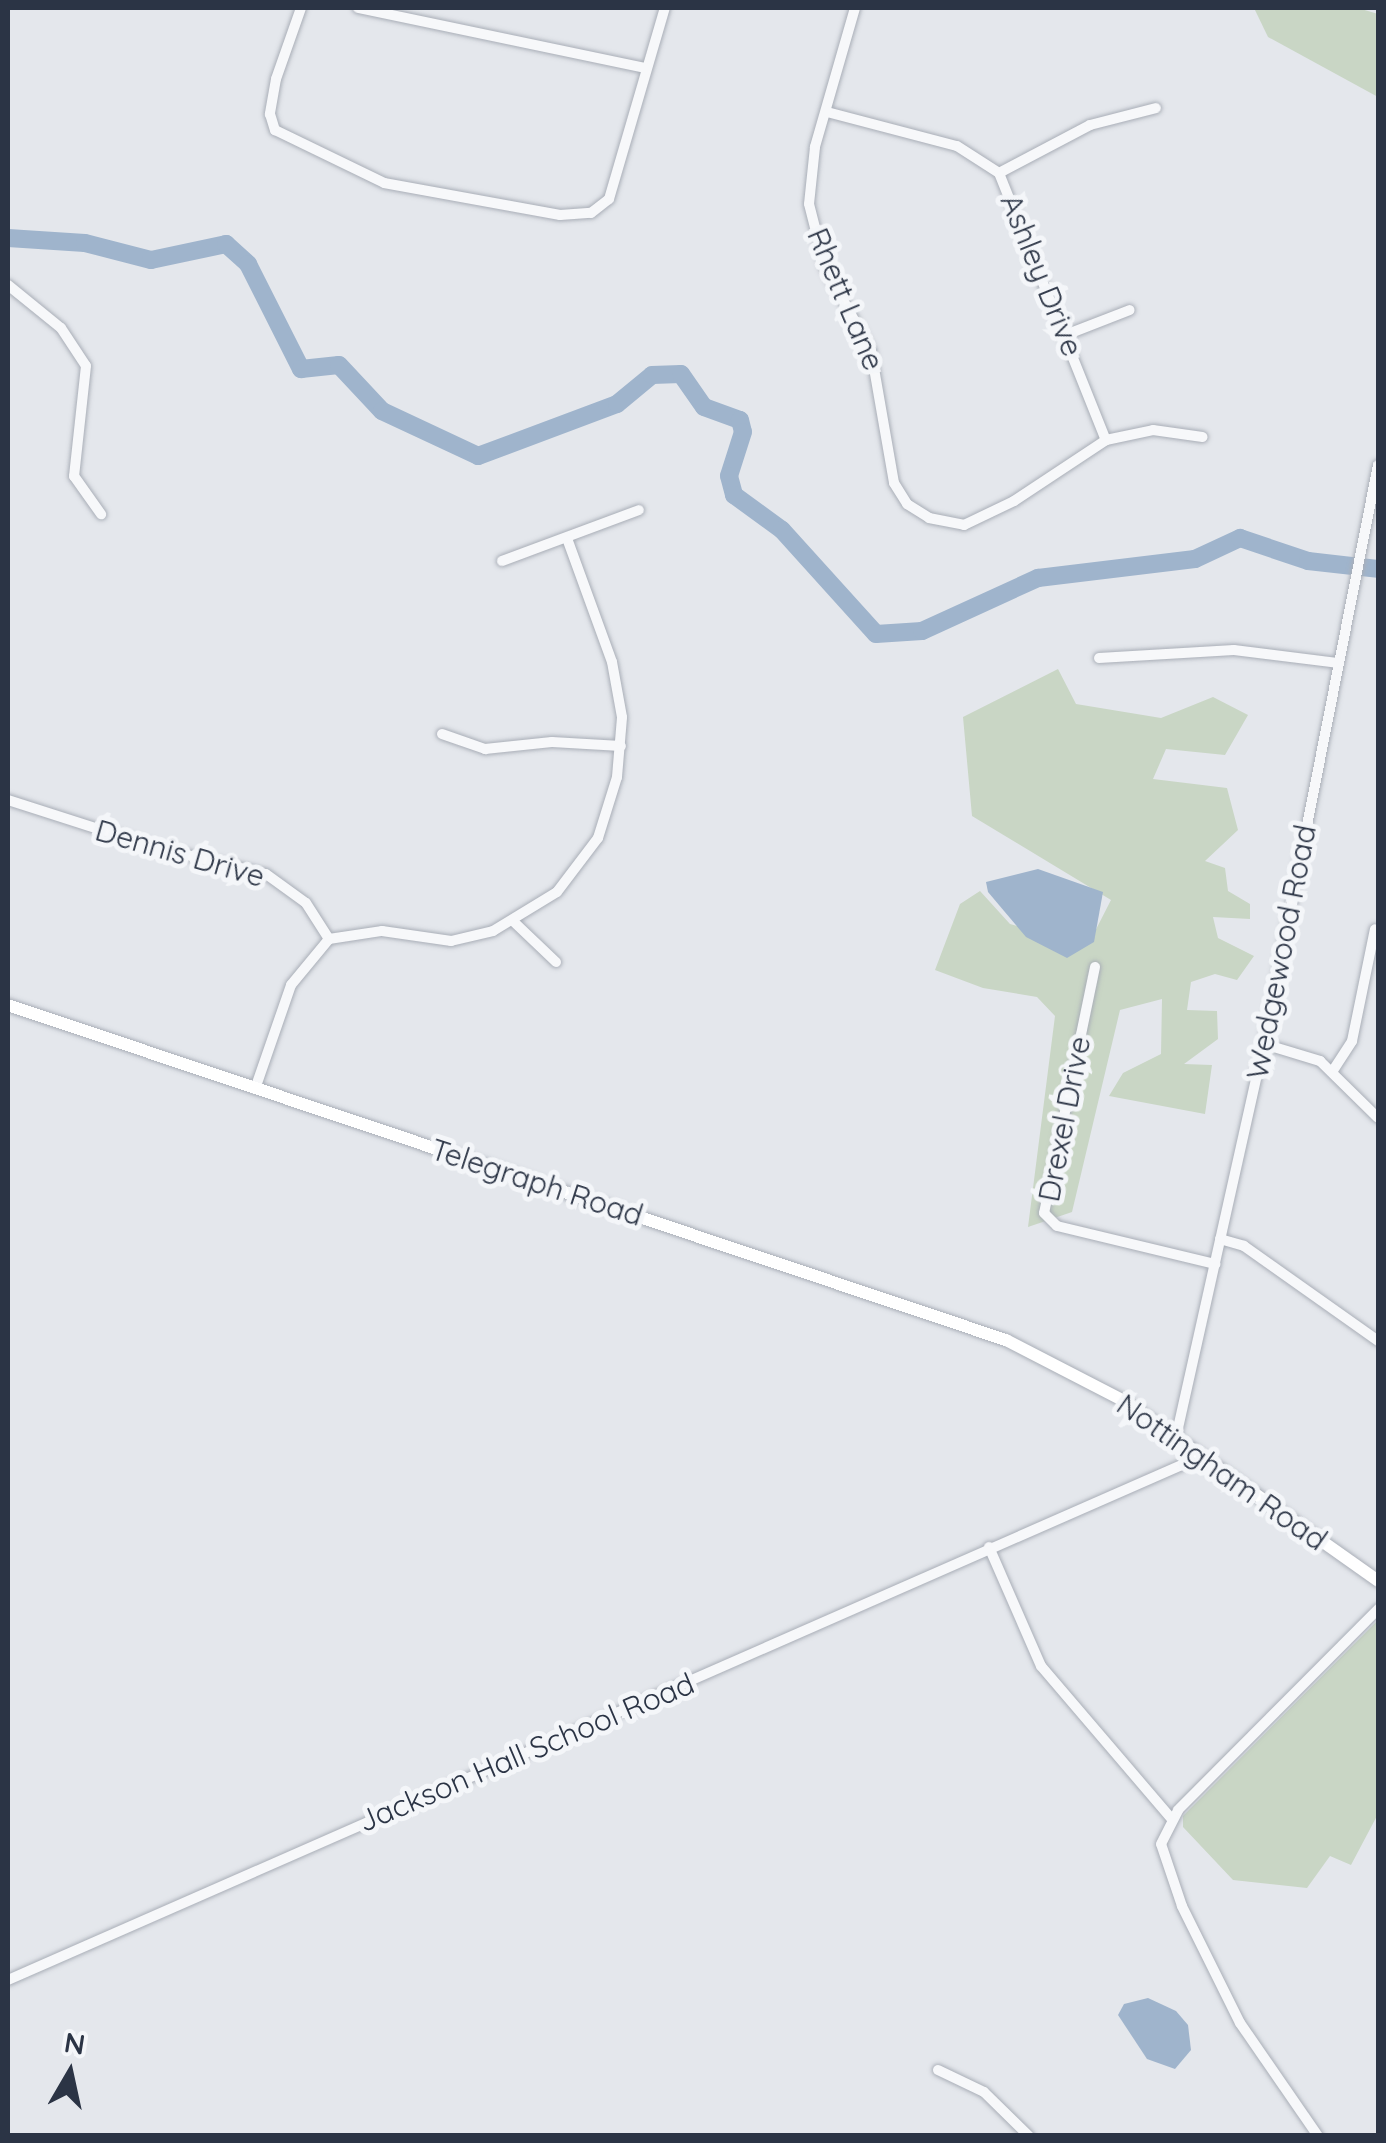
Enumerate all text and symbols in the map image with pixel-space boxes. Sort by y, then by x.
street label: Ashley Drive [993,189,1091,361]
street label: Rhett Lane [800,222,892,376]
street label: Dennis Drive [91,812,269,894]
street label: Wedgewood Road [1239,822,1323,1082]
street label: Drexel Drive [1030,1033,1098,1205]
street label: Telegraph Road [426,1131,648,1233]
street label: Nottingham Road [1110,1386,1334,1558]
street label: Jackson Hall School Road [353,1665,699,1839]
north arrow [20,2023,120,2123]
text: N [62,2024,88,2062]

